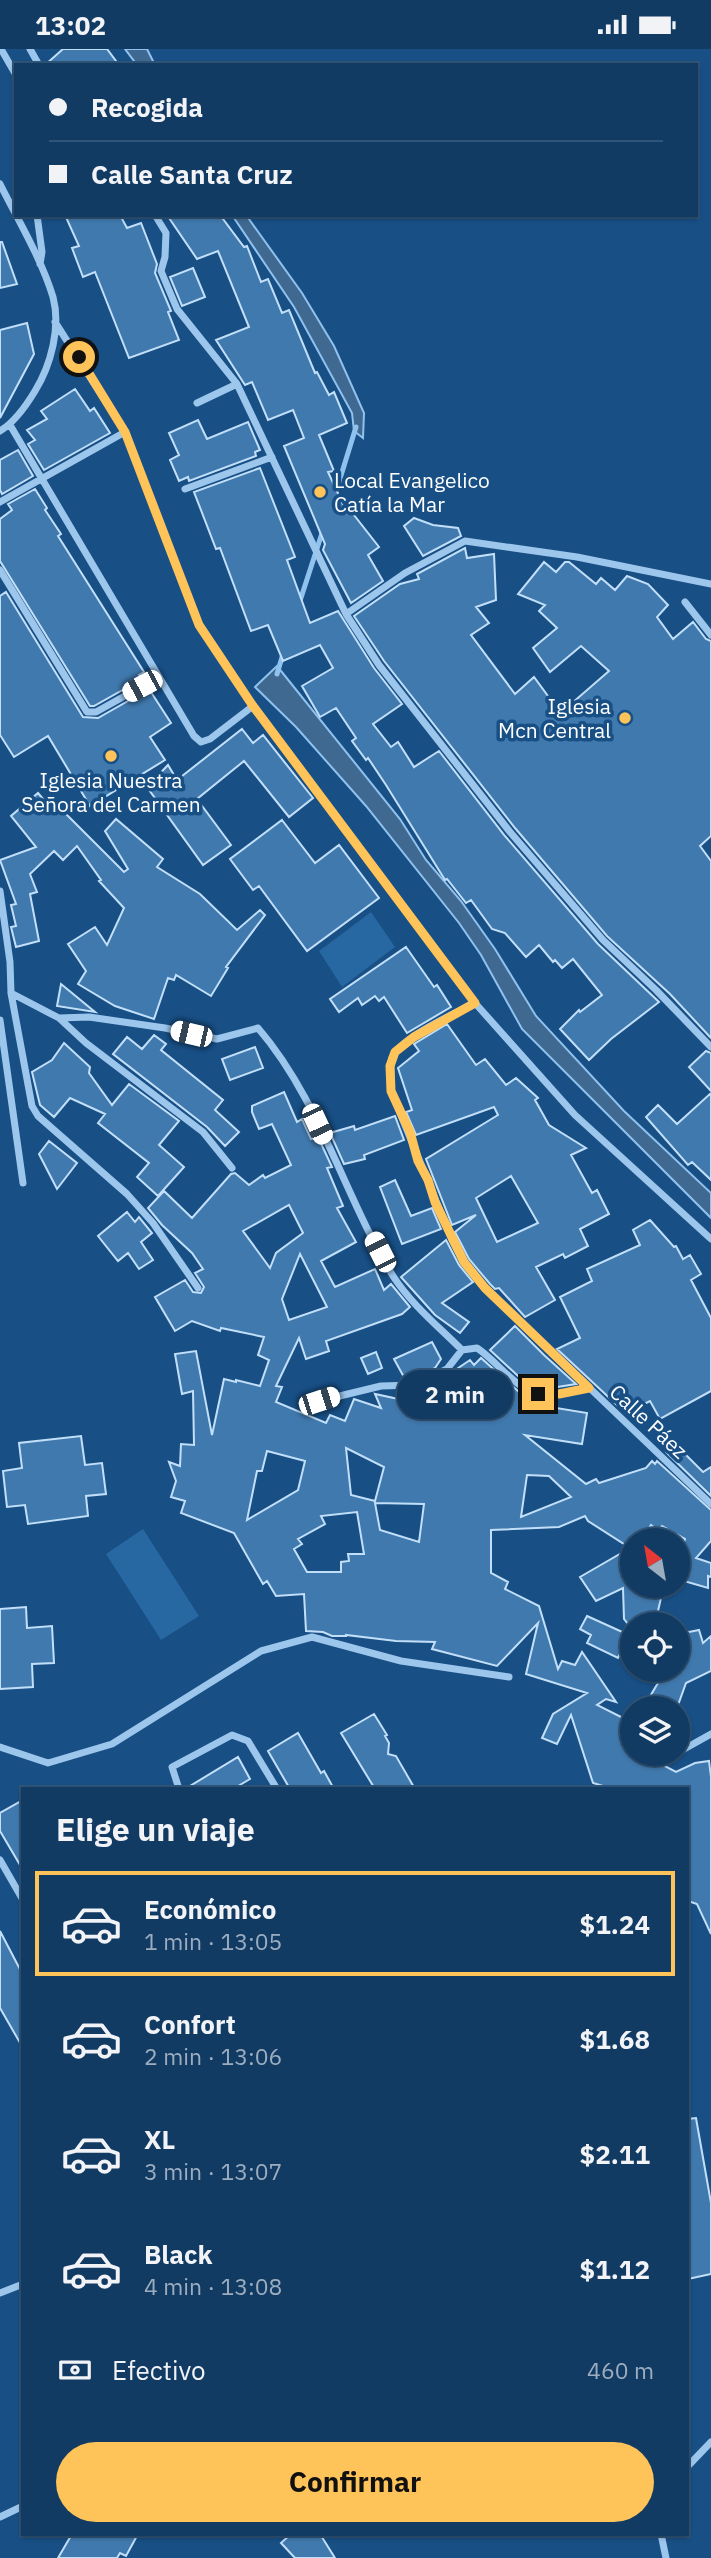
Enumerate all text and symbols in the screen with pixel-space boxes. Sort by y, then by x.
text: 13:02 [35,8,106,42]
text: Recogida [91,90,203,124]
text: Calle Santa Cruz [91,157,293,191]
route start [63,341,95,373]
place label: Local Evangelico Catía la Mar [334,466,490,518]
marker: Local Evangelico Catía la Mar [312,484,328,500]
car [119,667,166,705]
place label: Iglesia Mcn Central [498,692,611,744]
marker: Iglesia Mcn Central [617,710,633,726]
marker: Iglesia Nuestra Señora del Carmen [103,748,119,764]
place label: Iglesia Nuestra Señora del Carmen [21,766,201,818]
car [169,1019,214,1049]
car [299,1101,336,1147]
car [362,1229,399,1275]
callout: 2 min [398,1369,514,1419]
route end [522,1378,554,1410]
street label: Calle Páez [604,1378,694,1464]
text: 2 min [425,1379,485,1409]
car [296,1385,343,1417]
north arrow [620,1528,690,1598]
map controls [620,1528,690,1766]
button: locate [620,1612,690,1682]
button: layers [620,1696,690,1766]
text: Elige un viaje [56,1808,255,1850]
icon: car [60,1892,123,1955]
text: Económico [144,1892,276,1926]
text: $1.24 [580,1907,650,1941]
text: 1 min · 13:05 [144,1926,282,1956]
icon: car [60,2007,123,2070]
text: Confort [144,2007,236,2041]
text: $1.68 [580,2022,650,2056]
text: 2 min · 13:06 [144,2041,282,2071]
icon: car [60,2122,123,2185]
text: XL [144,2122,175,2156]
text: $2.11 [580,2137,650,2171]
text: 3 min · 13:07 [144,2156,282,2186]
icon: car [60,2237,123,2300]
text: Black [144,2237,212,2271]
text: $1.12 [580,2252,650,2286]
text: 4 min · 13:08 [144,2271,282,2301]
icon: cash [56,2351,94,2389]
text: Efectivo [112,2353,206,2387]
text: 460 m [587,2355,654,2385]
button: Confirmar [56,2442,654,2522]

